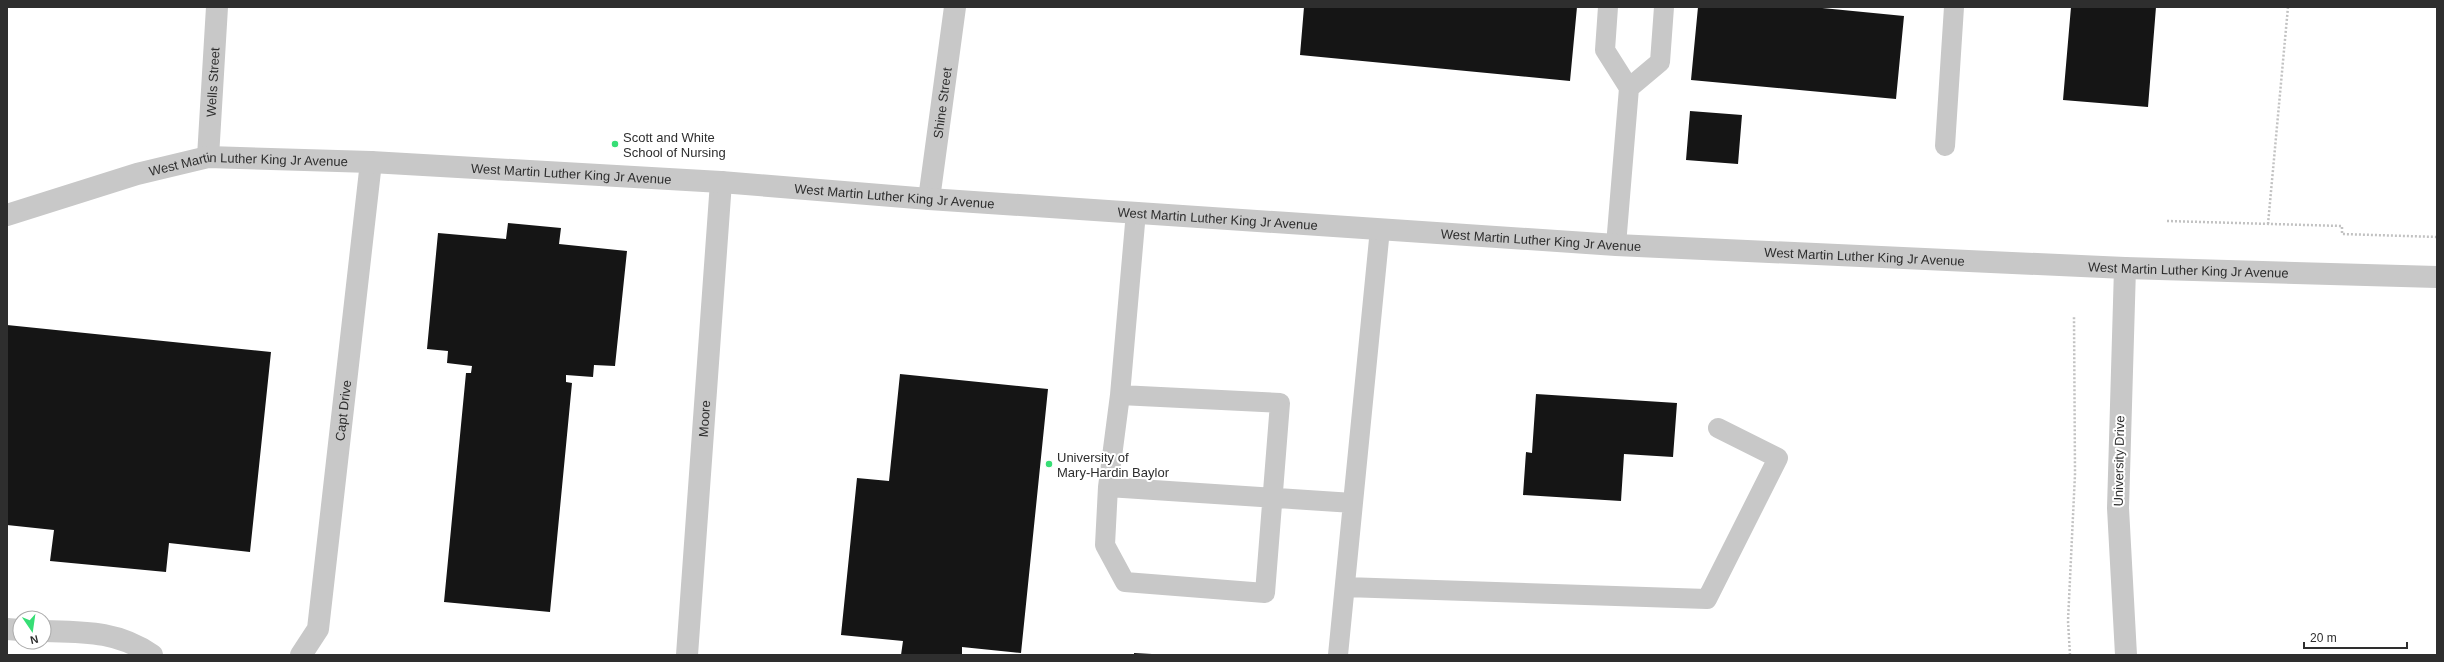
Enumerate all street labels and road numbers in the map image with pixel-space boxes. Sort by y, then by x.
street label: Wells Street [203,46,222,117]
street label: Shine Street [930,66,954,139]
street label: West Martin Luther King Jr Avenue [147,149,348,178]
street label: West Martin Luther King Jr Avenue [471,160,672,187]
street label: West Martin Luther King Jr Avenue [794,181,995,211]
street label: West Martin Luther King Jr Avenue [1117,204,1318,233]
street label: West Martin Luther King Jr Avenue [1440,226,1641,254]
street label: West Martin Luther King Jr Avenue [1764,244,1965,268]
street label: West Martin Luther King Jr Avenue [2088,259,2289,280]
street label: Capt Drive [332,379,354,442]
street label: Moore [695,400,713,438]
street label: University Drive [2111,415,2127,507]

